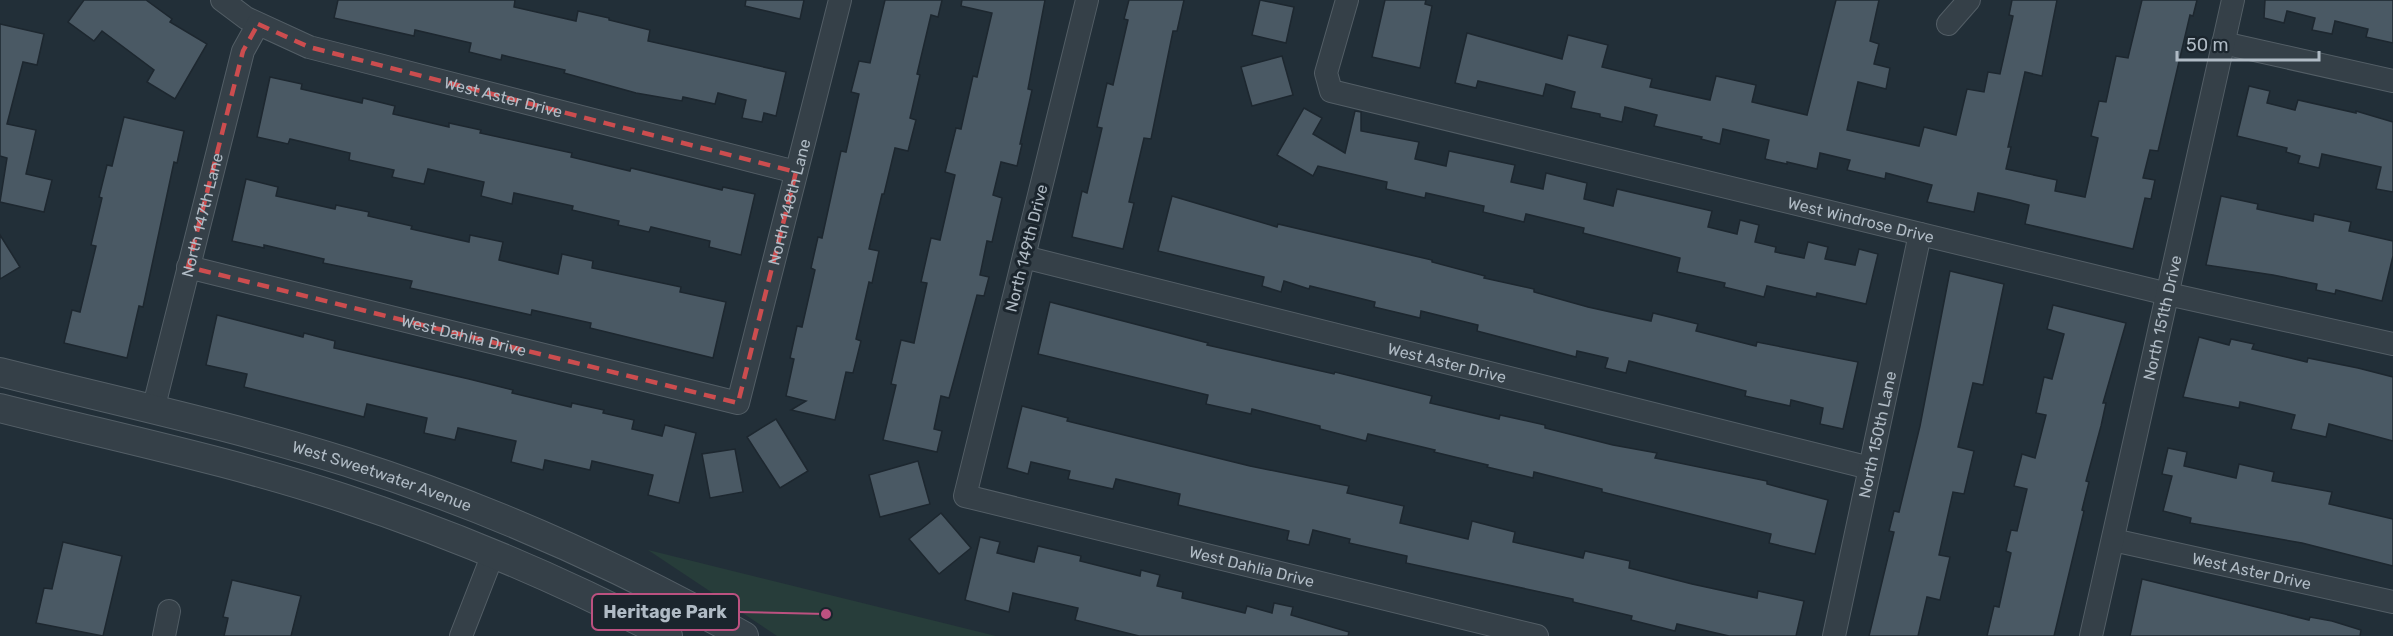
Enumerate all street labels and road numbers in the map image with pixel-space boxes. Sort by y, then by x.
street label: West Aster Drive [442,73,565,122]
street label: North 148th Lane [764,137,815,267]
street label: North 147th Lane [178,151,227,279]
street label: North 149th Drive [1001,182,1052,314]
street label: West Windrose Drive [1786,193,1936,247]
street label: North 151th Drive [2139,253,2186,382]
street label: West Dahlia Drive [399,311,528,360]
street label: West Aster Drive [1386,339,1508,387]
street label: North 150th Lane [1855,369,1900,500]
street label: West Sweetwater Avenue [290,437,474,515]
street label: West Dahlia Drive [1187,542,1316,591]
street label: West Aster Drive [2190,549,2313,594]

